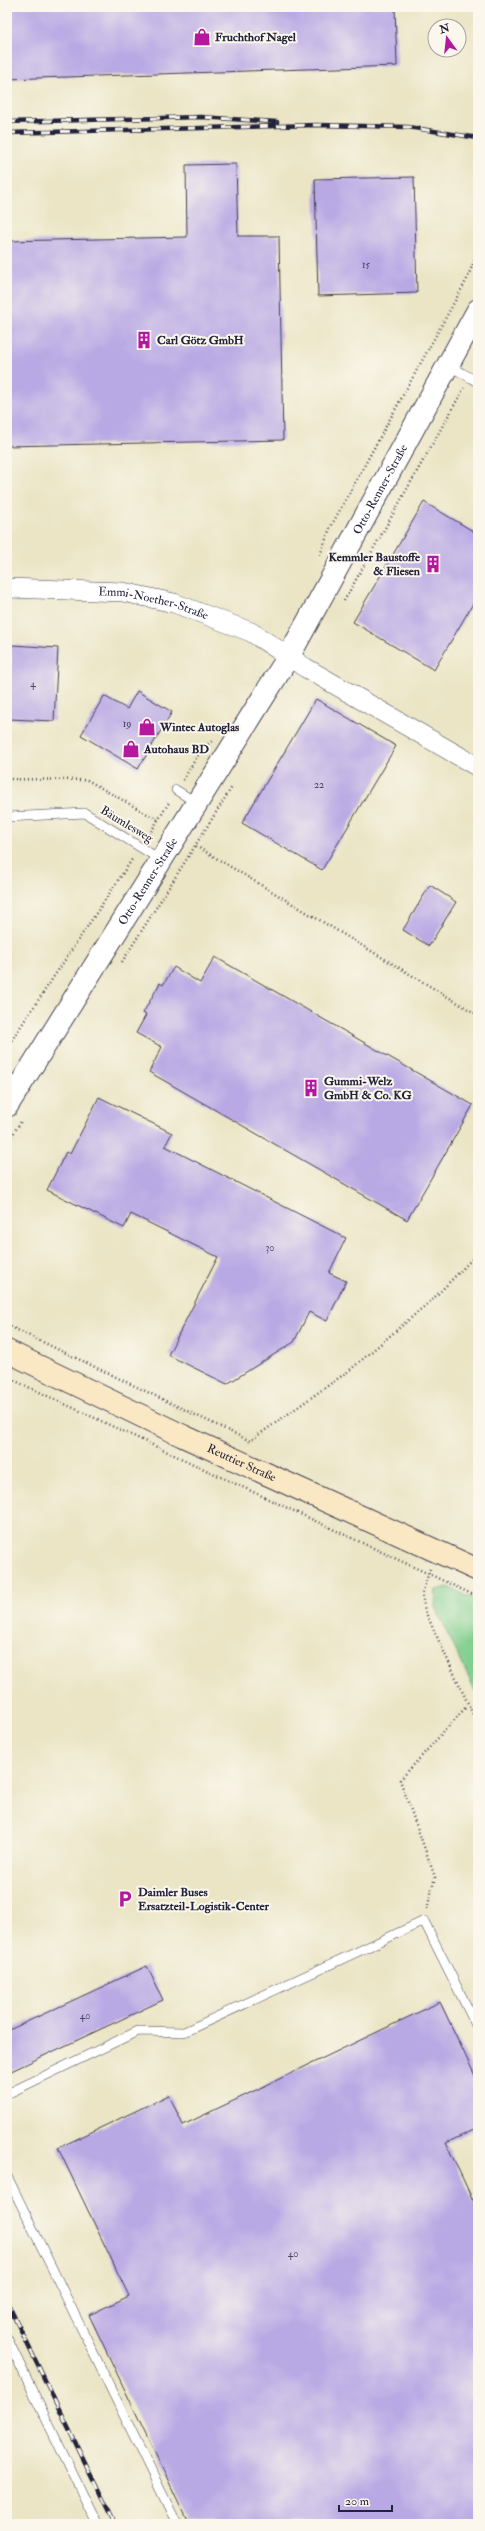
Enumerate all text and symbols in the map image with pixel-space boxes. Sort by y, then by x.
north arrow [427,18,467,58]
text: N [437,21,452,37]
shop icon: Fruchthof Nagel [192,27,212,47]
place label: Fruchthof Nagel [215,30,297,45]
house number: 15 [362,259,371,271]
building icon: Carl Götz GmbH [134,330,154,350]
place label: Carl Götz GmbH [157,333,244,348]
street label: Otto-Renner-Straße [350,442,411,537]
place label: Kemmler Baustoffe & Fliesen [328,550,421,579]
building icon: Kemmler Baustoffe & Fliesen [423,554,443,574]
street label: Emmi-Noether-Straße [98,584,210,623]
house number: 4 [30,678,36,690]
shop icon: Wintec Autoglas [137,717,157,737]
house number: 19 [123,718,131,730]
place label: Wintec Autoglas [159,720,239,735]
shop icon: Autohaus BD [121,739,141,759]
place label: Autohaus BD [143,742,209,757]
house number: 22 [314,779,324,791]
street label: Bäumlesweg [98,803,157,847]
street label: Otto-Renner-Straße [115,835,181,928]
place label: Gummi-Welz GmbH & Co. KG [324,1074,412,1103]
building icon: Gummi-Welz GmbH & Co. KG [301,1078,321,1098]
house number: 30 [266,1242,274,1254]
street label: Reuttier Straße [205,1441,278,1485]
place label: Daimler Buses Ersatzteil-Logistik-Center [138,1885,270,1914]
parking icon: Daimler Buses Ersatzteil-Logistik-Center [115,1889,135,1909]
house number: 40 [80,2010,90,2022]
house number: 40 [288,2248,298,2260]
scale bar [339,2487,392,2513]
text: 20 m [345,2494,370,2509]

